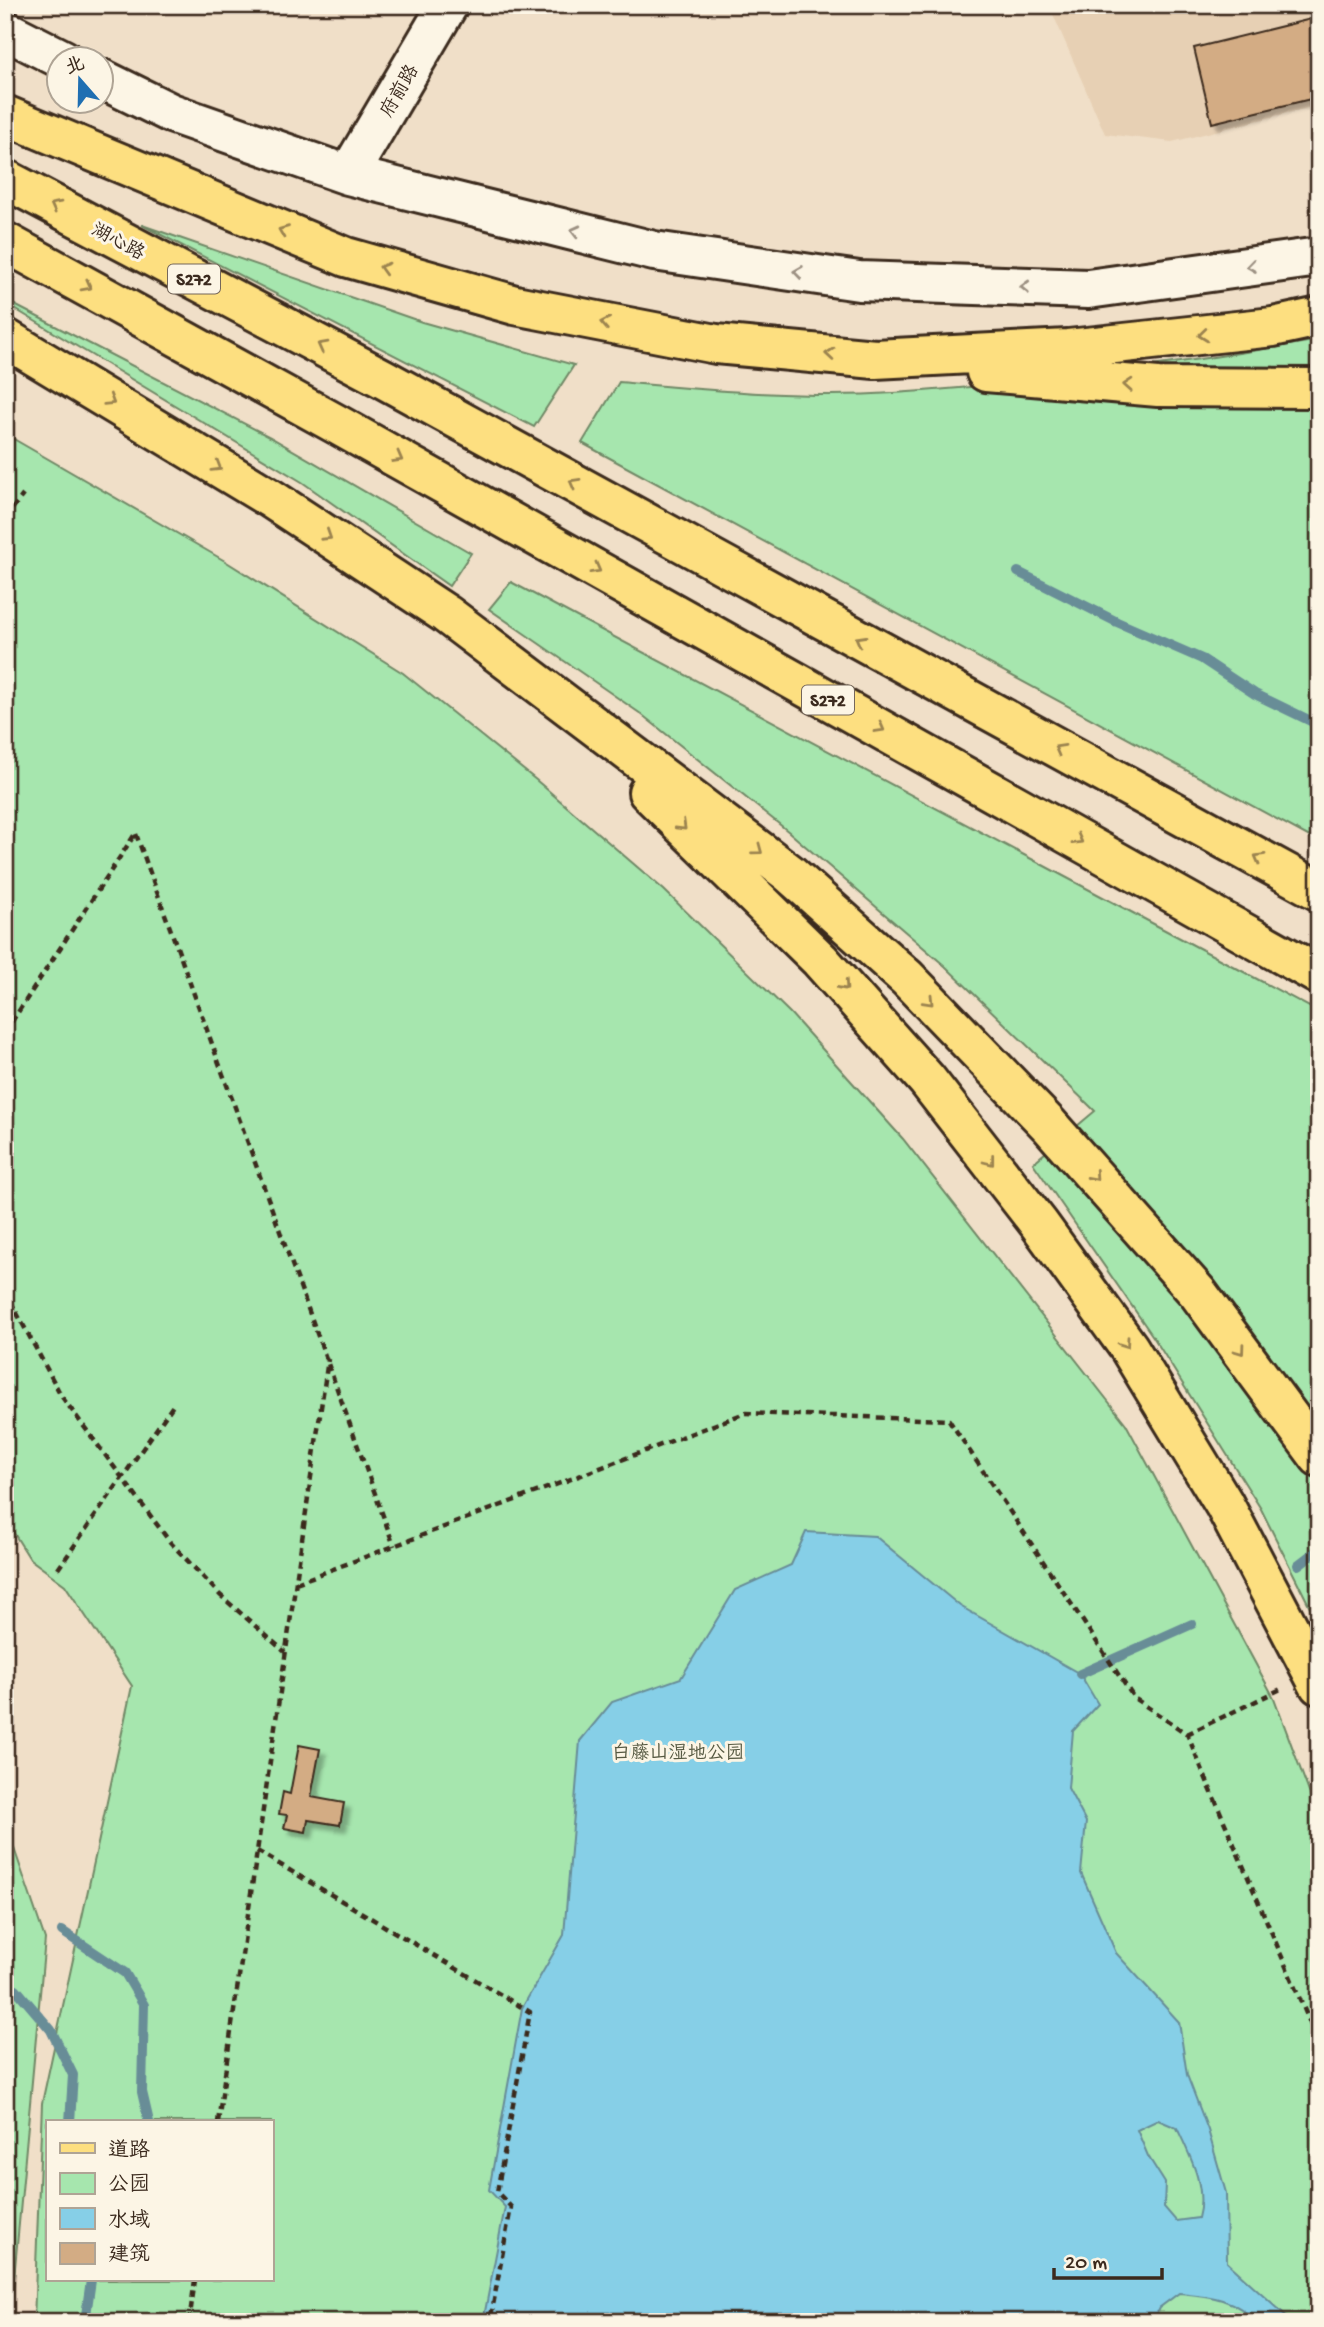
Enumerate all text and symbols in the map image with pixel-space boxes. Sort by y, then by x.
north arrow [46,46,116,116]
text: 北 [63,53,88,81]
street label: 府前路 [376,61,425,122]
one-way arrow [50,201,63,214]
street label: 湖心路 [87,219,148,267]
one-way arrow [278,225,290,239]
one-way arrow [569,225,581,239]
one-way arrow [1245,259,1257,274]
one-way arrow [378,261,390,276]
road number: S272 [168,264,220,293]
one-way arrow [793,265,804,280]
one-way arrow [80,278,92,291]
one-way arrow [1019,279,1030,294]
one-way arrow [599,316,611,331]
one-way arrow [1197,327,1209,342]
one-way arrow [316,341,329,355]
one-way arrow [824,347,835,362]
one-way arrow [1122,378,1133,393]
one-way arrow [102,393,115,406]
one-way arrow [390,450,403,463]
one-way arrow [209,458,222,471]
one-way arrow [569,478,581,492]
one-way arrow [319,528,332,541]
one-way arrow [589,561,601,574]
one-way arrow [854,634,867,648]
road number: S272 [802,686,854,714]
one-way arrow [873,720,885,733]
one-way arrow [1054,744,1067,757]
one-way arrow [674,818,687,831]
one-way arrow [1071,832,1084,845]
one-way arrow [751,842,763,855]
one-way arrow [1254,853,1266,866]
one-way arrow [836,978,848,991]
one-way arrow [920,992,933,1005]
one-way arrow [981,1153,994,1165]
one-way arrow [1086,1168,1098,1181]
one-way arrow [1117,1336,1130,1349]
one-way arrow [1232,1342,1244,1355]
park label: 白藤山湿地公园 [611,1742,745,1766]
legend [46,2120,273,2282]
text: 道路 [108,2138,150,2165]
text: 公园 [108,2173,150,2199]
text: 水域 [108,2208,150,2235]
scale bar [1054,2236,1163,2280]
text: 建筑 [108,2243,150,2269]
text: 20 m [1065,2252,1107,2277]

